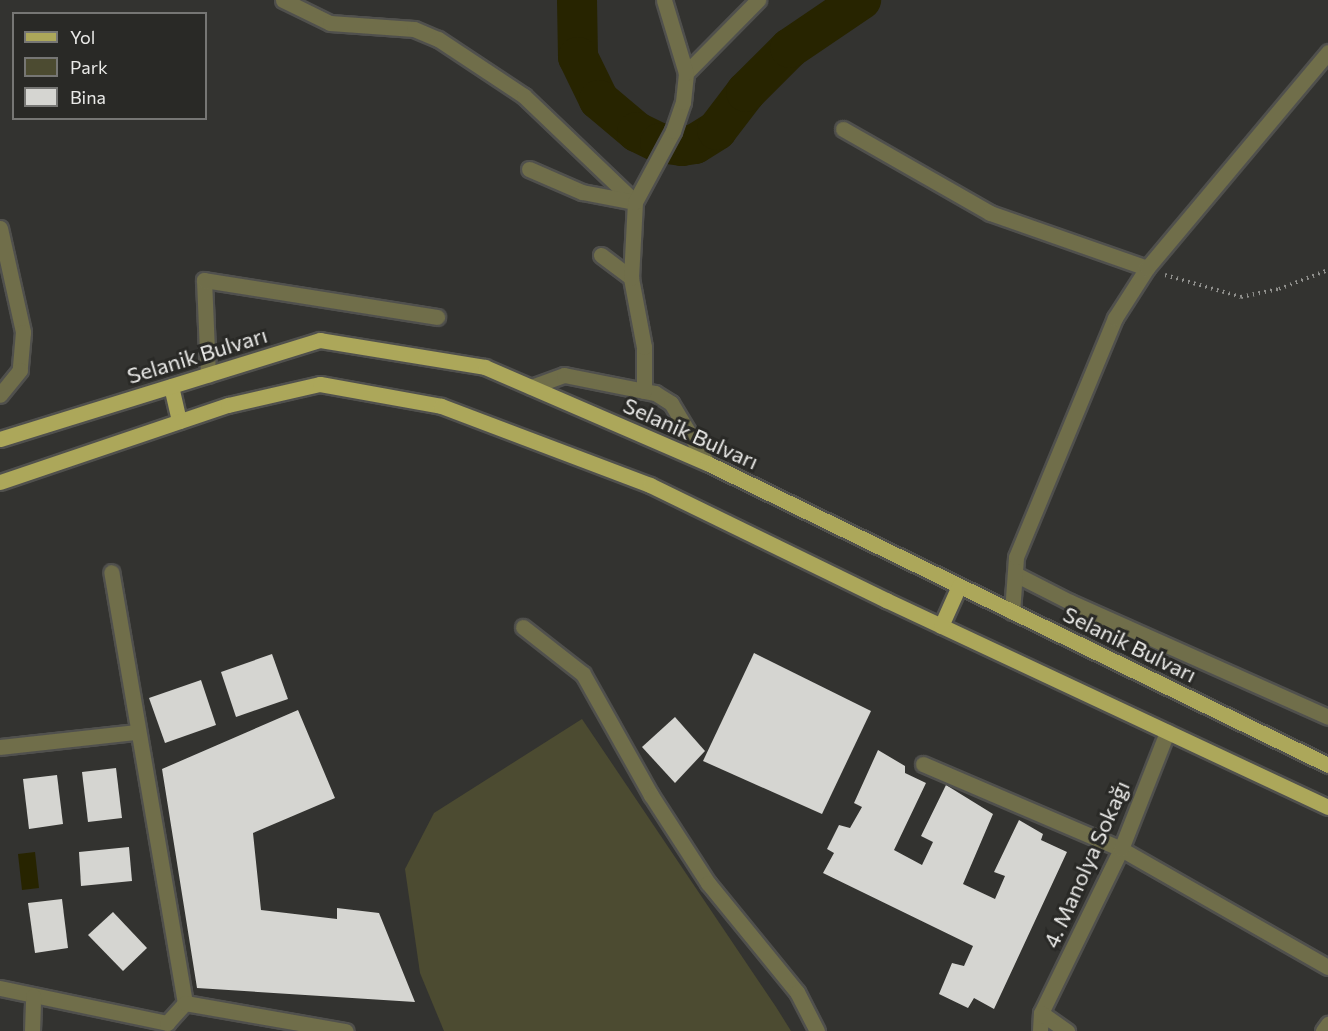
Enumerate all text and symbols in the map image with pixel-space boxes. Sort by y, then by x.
legend [12,12,207,120]
text: Yol [70,26,95,48]
text: Park [70,56,108,78]
text: Bina [70,86,106,108]
street label: Selanik Bulvarı [124,321,270,389]
street label: Selanik Bulvarı [619,391,763,475]
street label: Selanik Bulvarı [1059,600,1201,688]
street label: 4. Manolya Sokağı [1037,776,1135,952]

